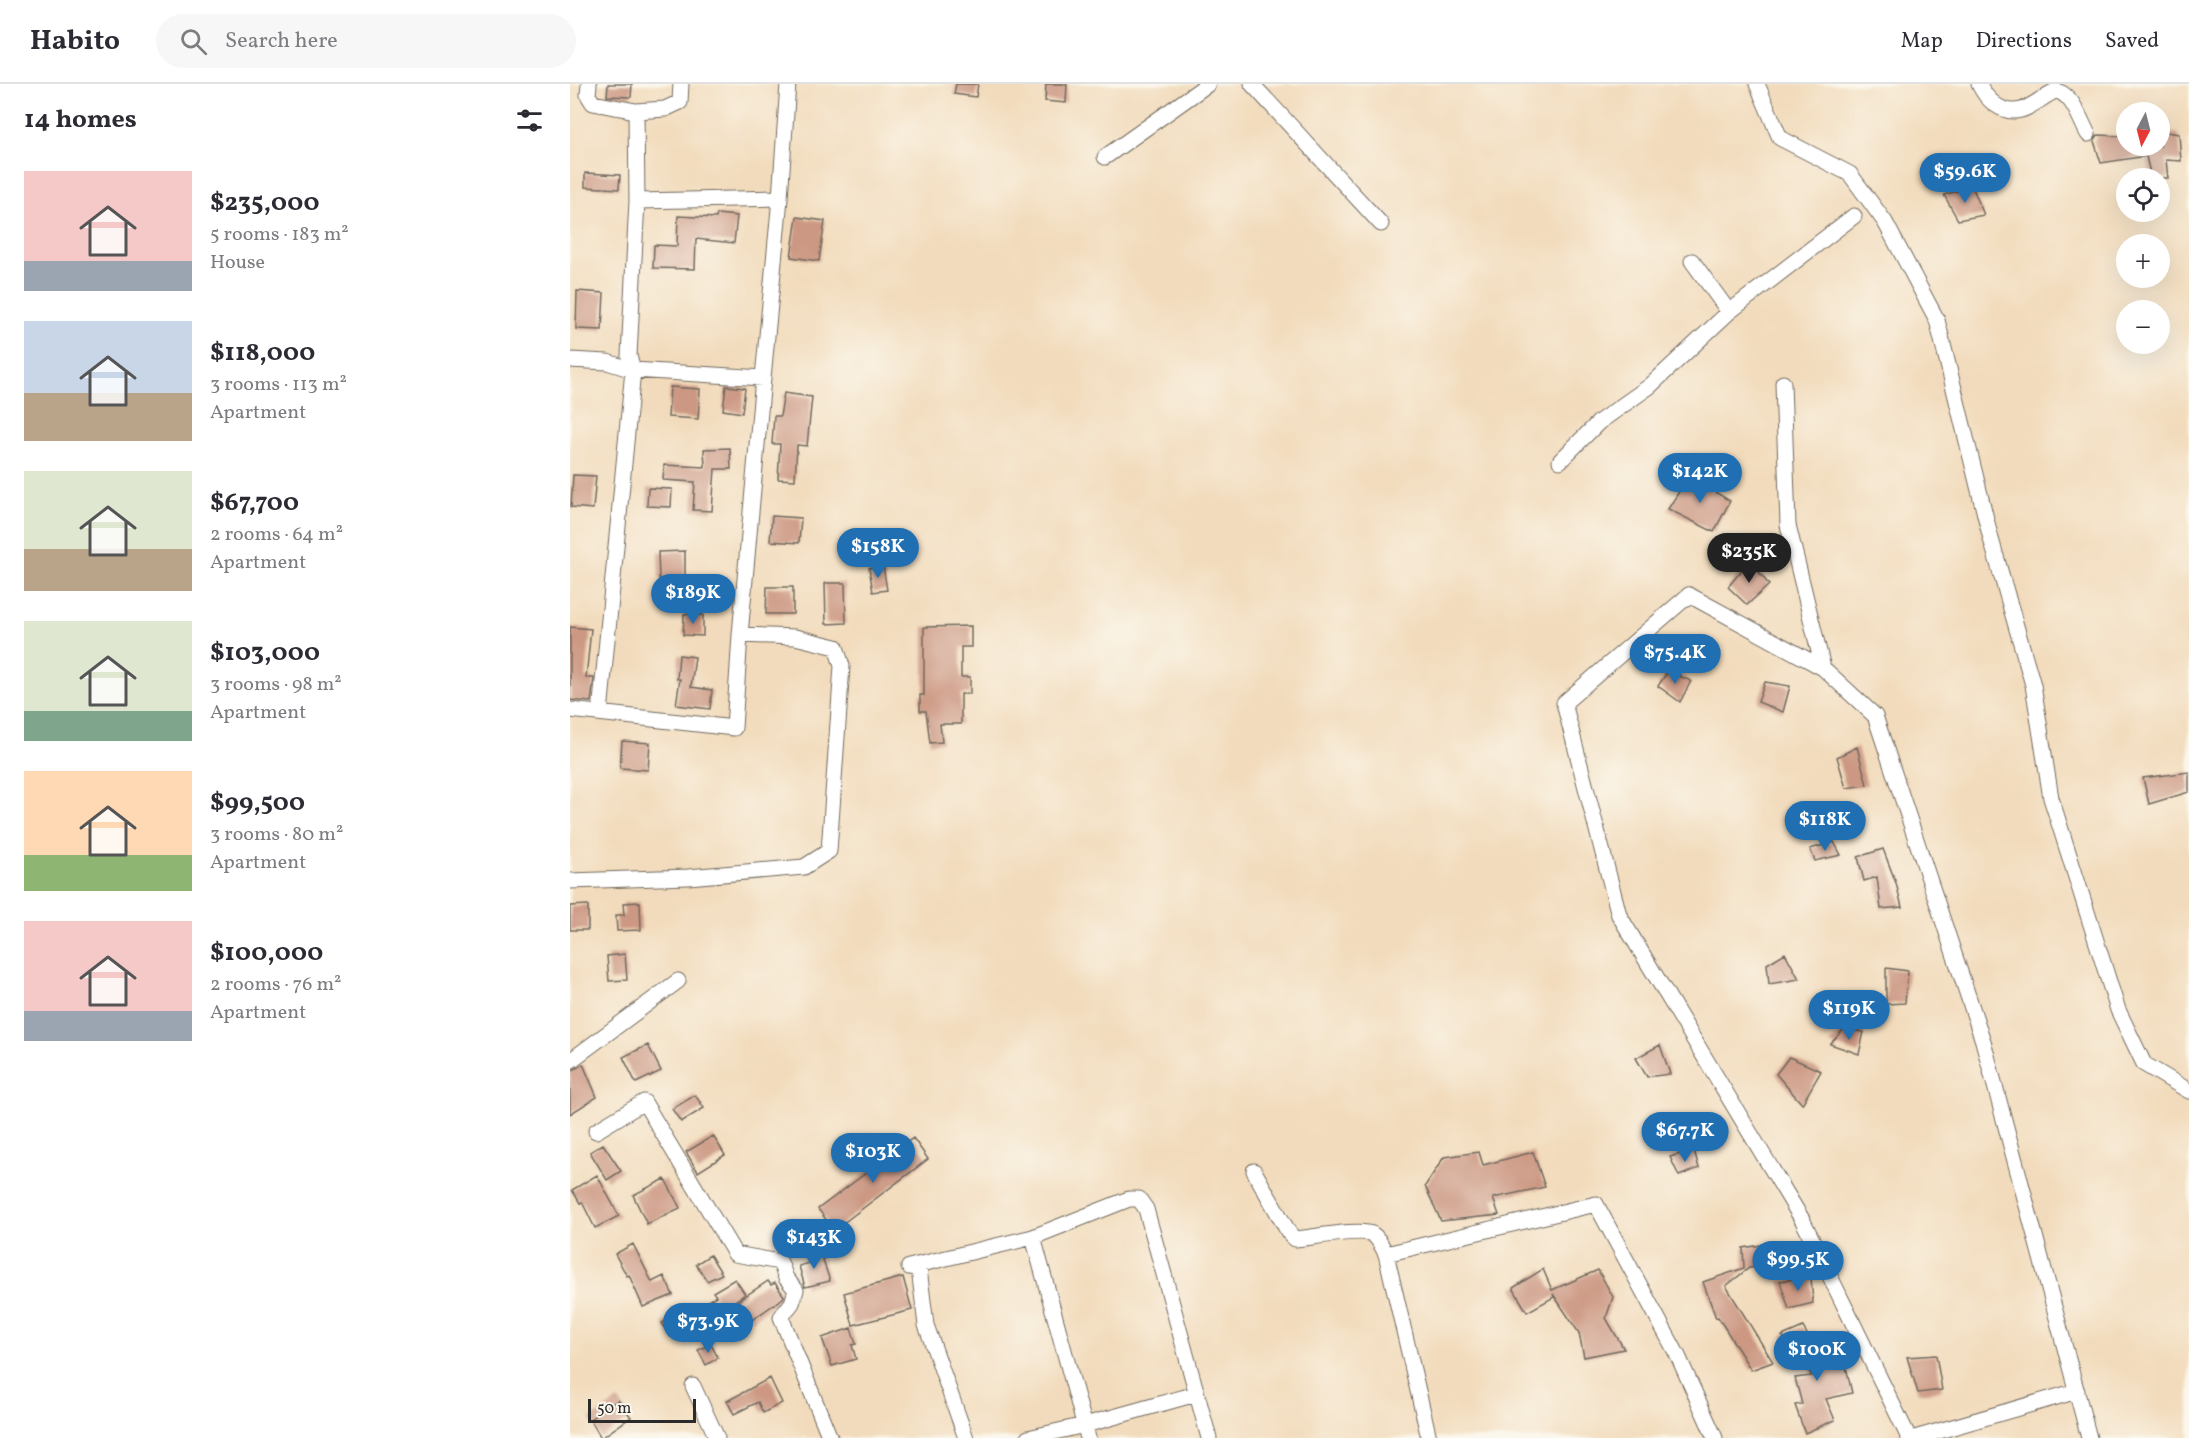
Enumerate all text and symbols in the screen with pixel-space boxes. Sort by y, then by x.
search box [156,14,576,68]
text: Habito [30,22,120,61]
icon: search [177,25,210,58]
text: Search here [225,26,338,57]
text: Map [1901,27,1943,56]
text: Directions [1976,27,2072,56]
text: Saved [2105,27,2159,56]
text: 14 homes [24,102,137,138]
north arrow [2116,102,2170,156]
map controls [2116,102,2170,354]
icon: filters [513,104,546,137]
pin: $59.6K [1916,153,2014,204]
text: $59.6K [1934,158,1996,186]
button: locate [2116,168,2170,222]
text: $235,000 [210,185,319,221]
icon: home [72,195,144,267]
text: 5 rooms · 183 m² [210,221,349,249]
button: + [2116,234,2170,288]
text: House [210,249,265,277]
button: − [2116,300,2170,354]
text: $118,000 [210,335,315,371]
icon: home [72,345,144,417]
text: 3 rooms · 113 m² [210,371,347,399]
text: Apartment [210,399,306,427]
pin: $142K [1658,453,1742,504]
text: $142K [1672,458,1728,486]
text: $67,700 [210,485,299,521]
icon: home [72,495,144,567]
text: 2 rooms · 64 m² [210,521,343,549]
pin: $158K [836,528,920,579]
text: $158K [851,533,905,561]
pin: $235K [1707,533,1791,584]
text: $235K [1721,538,1777,566]
text: Apartment [210,549,306,577]
pin: $189K [651,574,735,625]
text: $189K [665,579,721,607]
pin: $75.4K [1626,634,1724,685]
text: $103,000 [210,635,320,671]
text: $75.4K [1644,639,1706,667]
icon: home [72,645,144,717]
text: 3 rooms · 98 m² [210,671,342,699]
text: Apartment [210,699,306,727]
text: $99,500 [210,785,305,821]
icon: home [72,795,144,867]
pin: $118K [1783,801,1867,852]
text: $118K [1799,806,1851,834]
text: 3 rooms · 80 m² [210,821,343,849]
text: Apartment [210,849,306,877]
text: $100,000 [210,935,323,971]
icon: home [72,945,144,1017]
text: 2 rooms · 76 m² [210,971,342,999]
pin: $119K [1807,990,1891,1041]
text: $119K [1823,995,1875,1023]
text: Apartment [210,999,306,1027]
pin: $67.7K [1636,1112,1734,1163]
text: $67.7K [1656,1117,1714,1145]
pin: $103K [831,1133,915,1184]
text: $103K [845,1138,901,1166]
pin: $143K [772,1219,856,1270]
text: $143K [786,1224,842,1252]
pin: $99.5K [1749,1241,1847,1292]
text: $99.5K [1767,1246,1829,1274]
pin: $73.9K [659,1303,757,1354]
text: $73.9K [677,1308,739,1336]
pin: $100K [1775,1331,1859,1382]
text: $100K [1788,1336,1846,1364]
scale bar [588,1396,696,1424]
text: 50 m [597,1398,631,1420]

